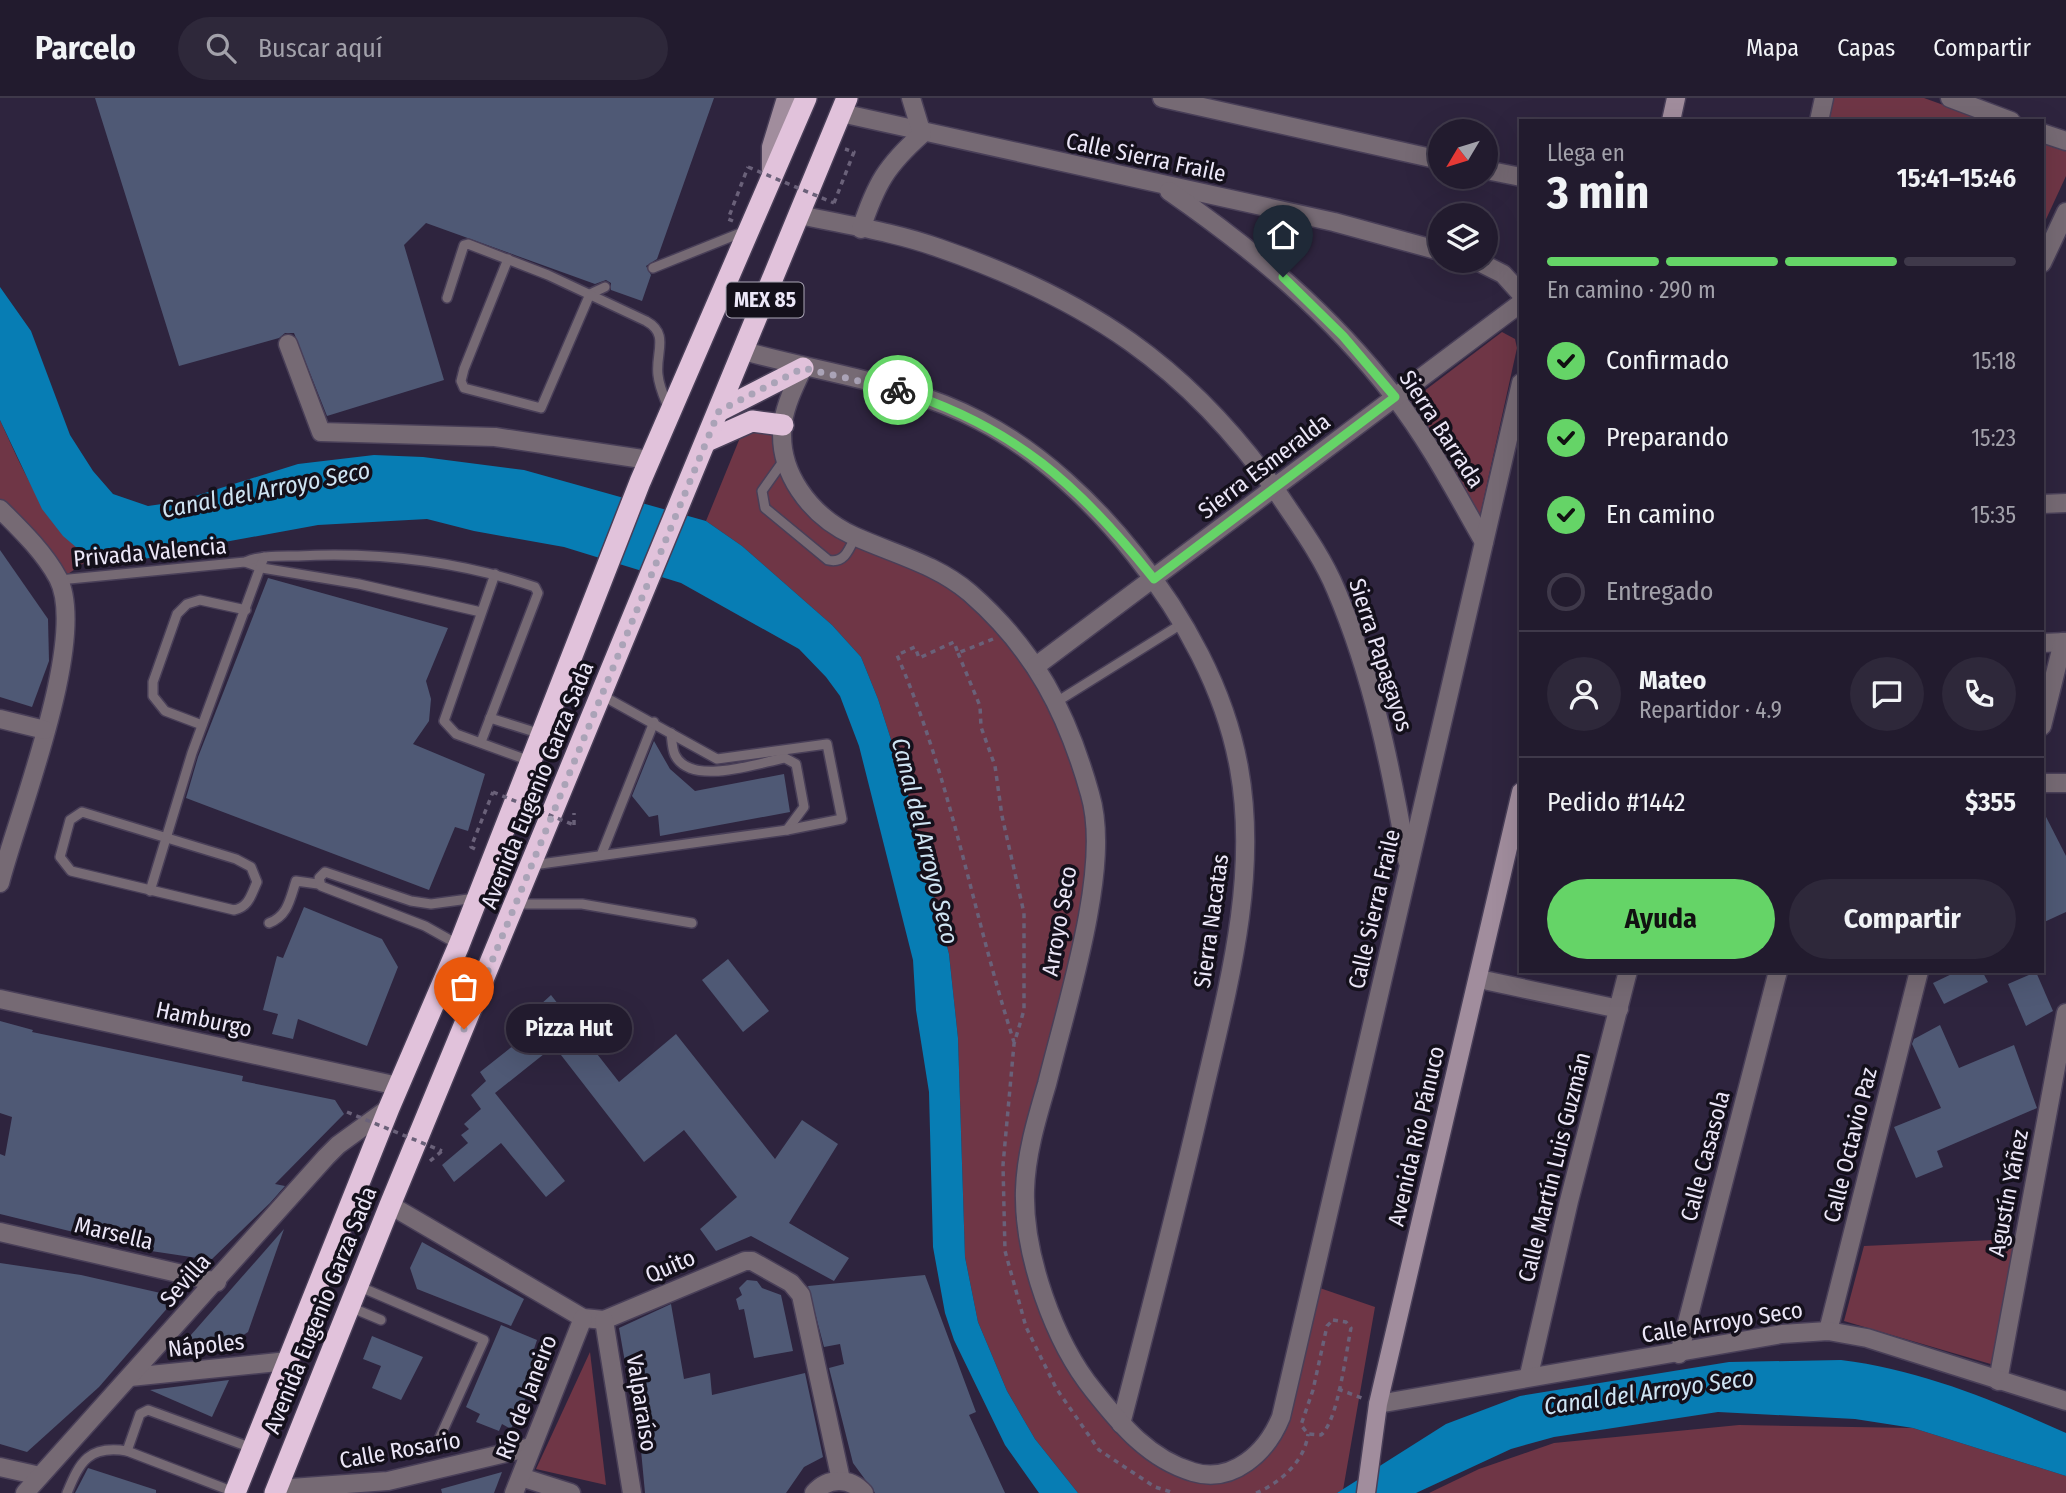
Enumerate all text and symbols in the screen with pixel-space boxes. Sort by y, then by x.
search box [178,17,668,80]
text: Parcelo [35,28,136,68]
icon: search [202,29,240,67]
text: Buscar aquí [258,33,382,64]
text: Mapa [1746,34,1799,62]
text: Capas [1837,34,1895,62]
text: Compartir [1933,34,2031,62]
north arrow [1428,119,1498,189]
map controls [1428,119,1498,273]
street label: Calle Sierra Fraile [1063,126,1229,188]
text: Llega en [1547,139,1625,167]
text: 15:41–15:46 [1897,163,2016,194]
text: 3 min [1547,165,1649,220]
button: layers [1428,203,1498,273]
pin [1253,205,1313,277]
icon: home [1264,216,1302,254]
text: En camino · 290 m [1547,276,1716,304]
road number: MEX 85 [726,282,804,318]
icon: check [1547,342,1585,380]
text: Confirmado [1606,345,1729,376]
text: 15:18 [1972,347,2016,375]
courier [863,355,933,425]
street label: Sierra Barrada [1394,365,1490,493]
icon: bike [879,371,917,409]
street label: Sierra Esmeralda [1192,407,1336,525]
icon: check [1547,419,1585,457]
text: Preparando [1606,422,1729,453]
text: 15:23 [1971,424,2016,452]
water label: Canal del Arroyo Seco [159,456,373,524]
icon: check [1547,496,1585,534]
text: En camino [1606,499,1715,530]
text: 15:35 [1970,501,2016,529]
street label: Privada Valencia [72,531,228,573]
street label: Sierra Papagayos [1343,575,1419,735]
text: Entregado [1606,576,1713,607]
street label: Avenida Eugenio Garza Sada [475,657,599,913]
button: person [1547,657,1621,731]
button: chat [1850,657,1924,731]
button: phone [1942,657,2016,731]
text: Mateo [1639,665,1706,696]
text: Repartidor · 4.9 [1639,696,1782,724]
water label: Canal del Arroyo Seco [886,735,964,947]
text: Pedido #1442 [1547,787,1686,818]
text: $355 [1965,787,2016,818]
street label: Calle Sierra Fraile [1342,827,1406,991]
street label: Sierra Nacatas [1188,852,1234,990]
street label: Arroyo Seco [1036,864,1082,978]
button: Ayuda [1547,879,1775,959]
button: Compartir [1789,879,2016,959]
pin [434,957,494,1029]
icon: bag [445,968,483,1006]
street label: Hamburgo [153,995,255,1043]
callout: Pizza Hut [506,1004,632,1054]
text: Pizza Hut [525,1014,613,1042]
street label: Avenida Río Pánuco [1382,1043,1450,1229]
street label: Calle Martín Luis Guzmán [1512,1049,1596,1285]
street label: Calle Octavio Paz [1817,1065,1883,1225]
street label: Calle Casasola [1674,1088,1736,1224]
street label: Agustín Yáñez [1982,1127,2034,1259]
street label: Avenida Eugenio Garza Sada [258,1182,382,1438]
street label: Marsella [72,1210,156,1256]
street label: Quito [641,1243,699,1289]
street label: Sevilla [154,1248,216,1312]
street label: Calle Arroyo Seco [1639,1295,1805,1349]
street label: Nápoles [166,1327,246,1363]
street label: Río de Janeiro [489,1331,563,1463]
street label: Valparaíso [621,1353,663,1453]
water label: Canal del Arroyo Seco [1542,1363,1756,1421]
street label: Calle Rosario [337,1426,463,1474]

